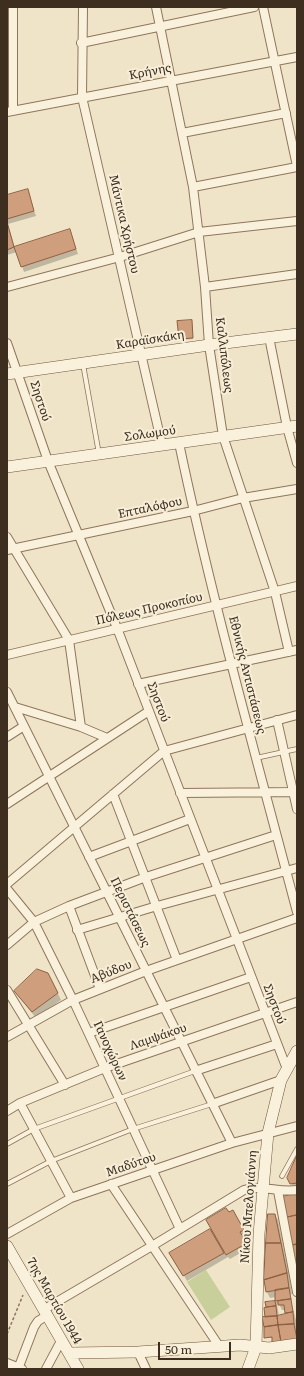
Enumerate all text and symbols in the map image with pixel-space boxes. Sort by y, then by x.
street label: Κρήνης [128,61,172,83]
street label: Μάντικα Χρήστου [106,173,142,275]
street label: Καλλιπόλεως [212,316,236,394]
street label: Καραϊσκάκη [115,327,185,353]
street label: Σηστού [27,379,53,423]
street label: Σολωμού [123,423,177,445]
street label: Επταλόφου [117,494,183,522]
street label: Πόλεως Προκοπίου [94,590,204,628]
street label: Εθνικής Αντιστάσεως [225,614,269,736]
street label: Σηστού [144,680,172,724]
street label: Περιστάσεως [107,875,153,949]
street label: Αβύδου [88,957,134,987]
street label: Σηστού [260,982,288,1026]
street label: Γανοχώρων [90,1019,130,1083]
street label: Λαμψάκου [127,1020,189,1054]
street label: Μαδύτου [104,1150,158,1180]
street label: Νίκου Μπελογιάννη [238,1150,260,1264]
street label: 7ης Μαρτίου 1944 [23,1255,85,1347]
scale bar [160,1334,233,1360]
text: 50 m [165,1340,192,1358]

